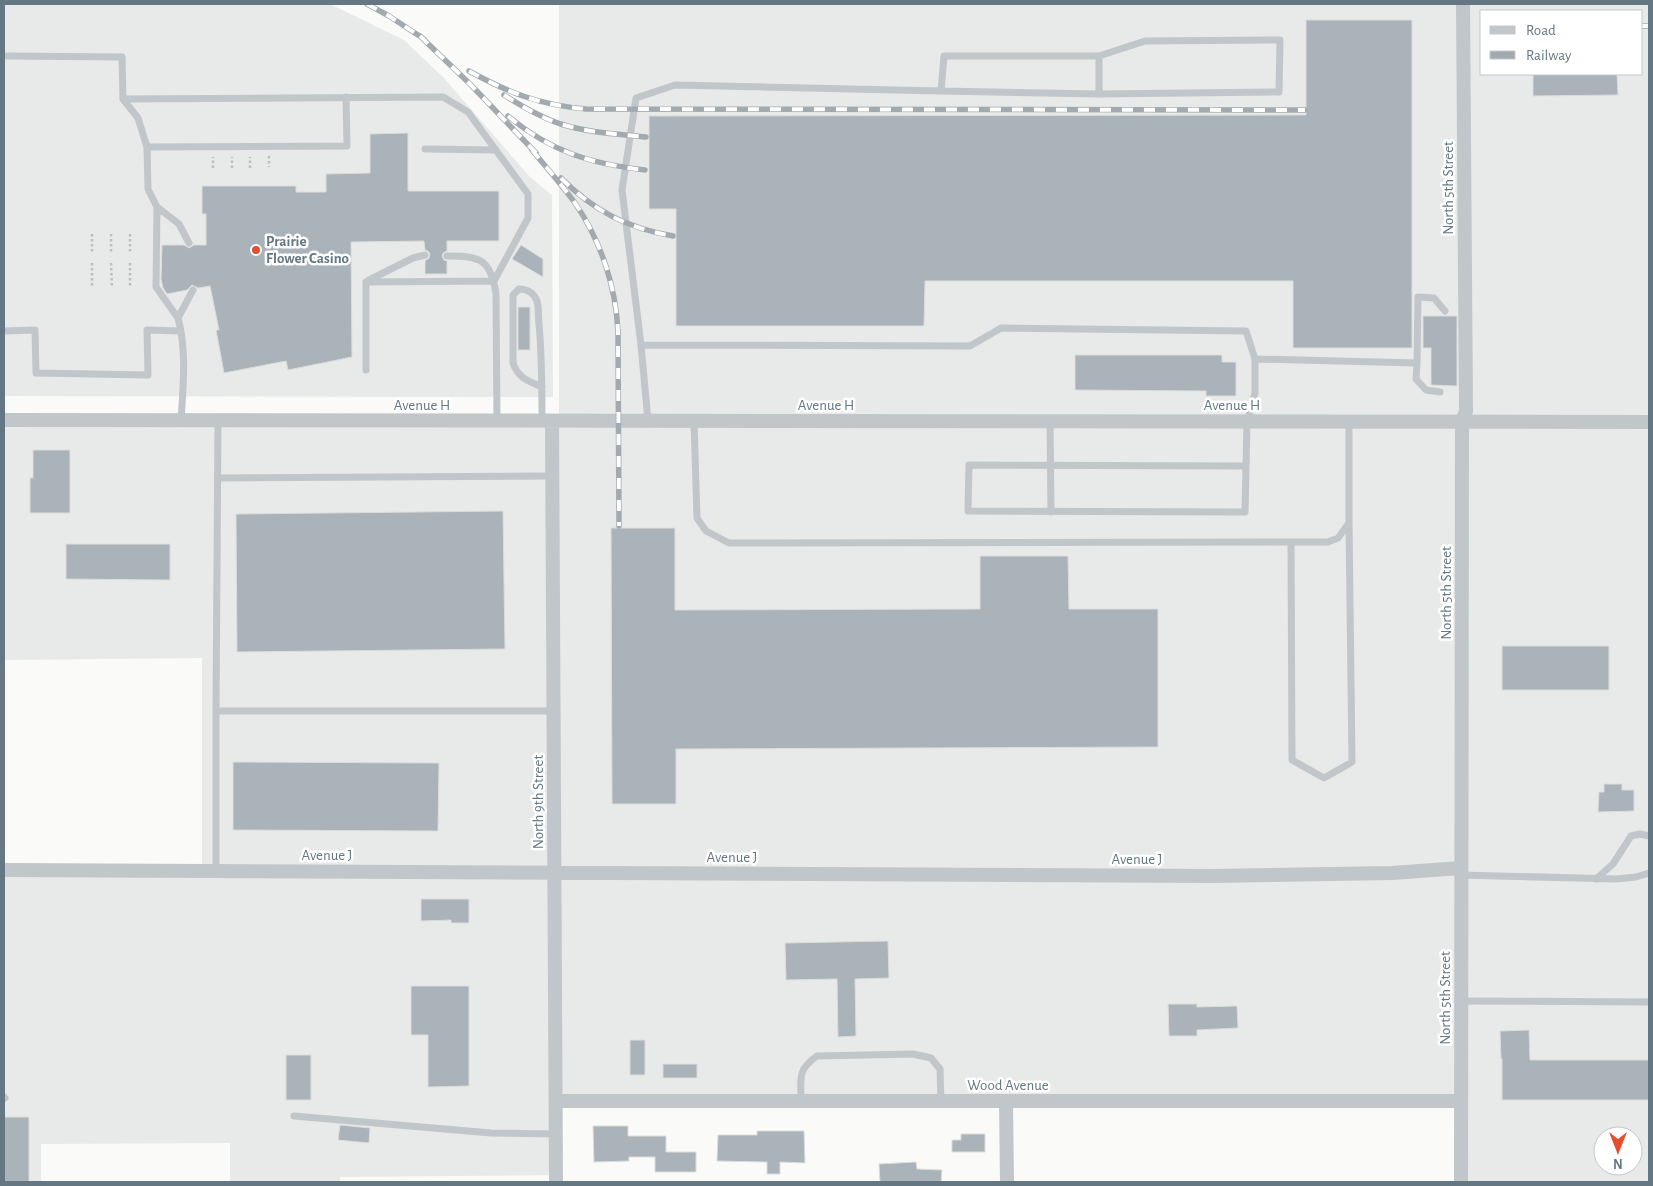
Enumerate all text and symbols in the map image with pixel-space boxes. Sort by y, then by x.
legend [1480,10,1643,75]
text: Road [1526,23,1556,38]
text: Railway [1526,48,1572,63]
street label: North 5th Street [1441,141,1456,235]
place label: Prairie Flower Casino [266,234,349,266]
marker: Prairie Flower Casino [250,244,262,256]
street label: Avenue H [394,398,450,413]
street label: Avenue H [798,398,854,413]
street label: Avenue H [1204,398,1260,413]
street label: North 5th Street [1439,546,1454,640]
street label: North 9th Street [531,755,546,849]
street label: Avenue J [302,848,352,863]
street label: Avenue J [707,850,757,865]
street label: Avenue J [1112,852,1162,867]
street label: North 5th Street [1438,951,1453,1045]
street label: Wood Avenue [967,1078,1049,1093]
north arrow [1593,1126,1643,1176]
text: N [1613,1156,1623,1170]

